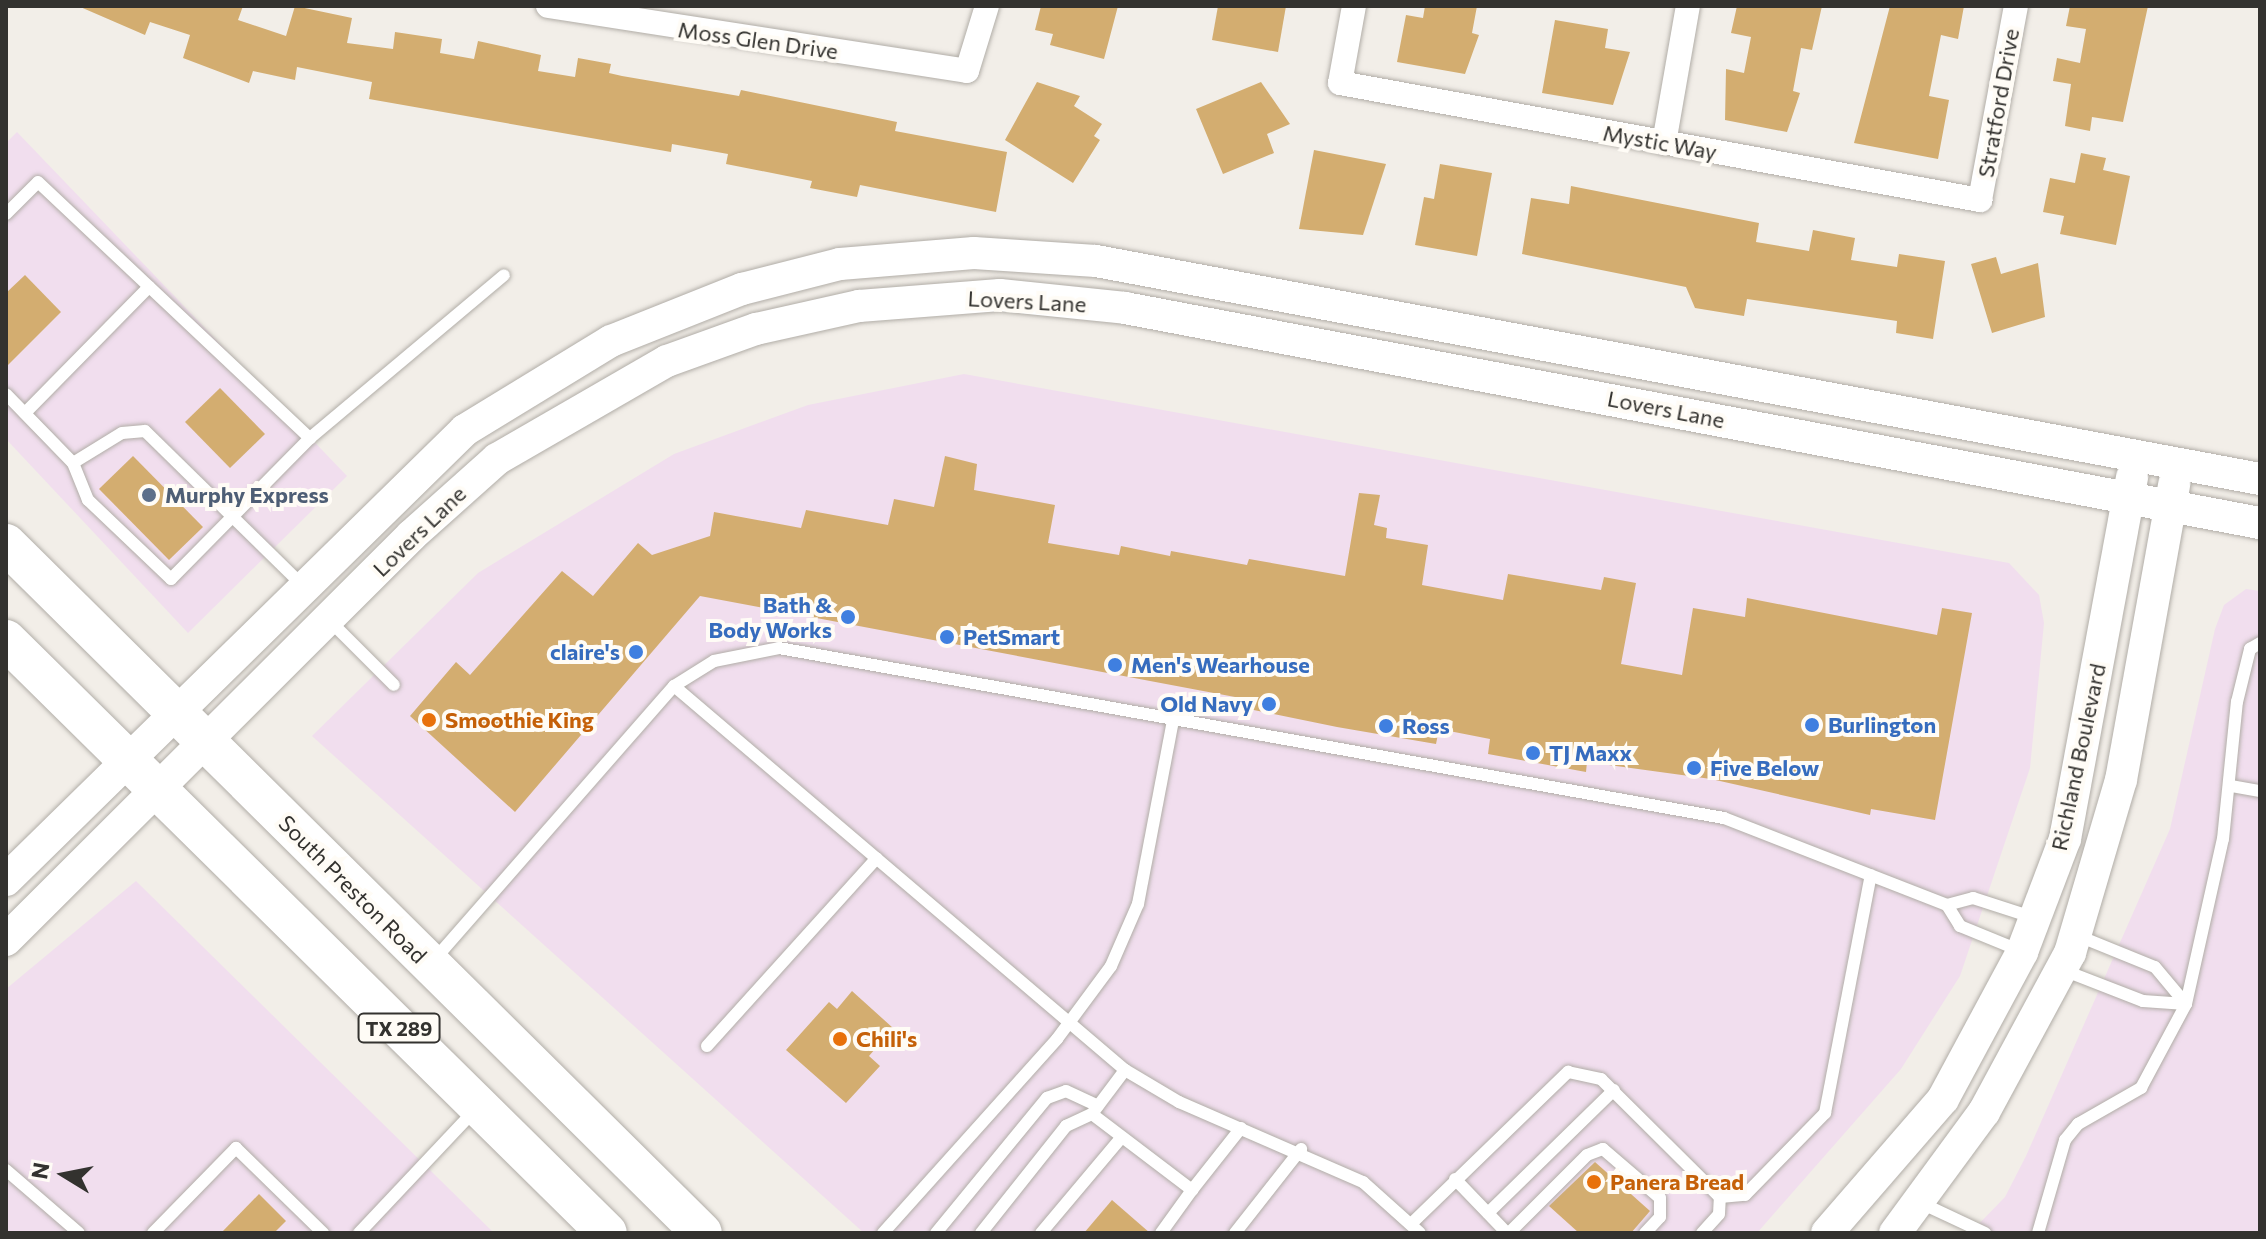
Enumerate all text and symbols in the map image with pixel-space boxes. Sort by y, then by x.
street label: Moss Glen Drive [676,16,840,64]
street label: Stratford Drive [1972,27,2024,179]
street label: Mystic Way [1601,119,1719,165]
street label: Lovers Lane [967,285,1087,317]
street label: Lovers Lane [1605,385,1727,433]
street label: Lovers Lane [367,480,471,582]
place label: Murphy Express [165,482,329,508]
marker: Murphy Express [140,486,158,504]
place label: Bath & Body Works [709,591,832,642]
marker: Bath & Body Works [839,608,857,626]
place label: PetSmart [963,624,1060,650]
marker: PetSmart [938,628,956,646]
place label: claire's [550,639,620,665]
marker: claire's [627,643,645,661]
place label: Men's Wearhouse [1131,652,1310,678]
marker: Men's Wearhouse [1106,656,1124,674]
street label: Richland Boulevard [2045,661,2111,853]
place label: Old Navy [1160,691,1253,717]
marker: Old Navy [1260,695,1278,713]
place label: Smoothie King [445,707,594,733]
marker: Smoothie King [420,711,438,729]
place label: Burlington [1828,712,1936,738]
place label: Ross [1402,713,1450,739]
marker: Burlington [1803,716,1821,734]
marker: Ross [1377,717,1395,735]
place label: TJ Maxx [1549,740,1632,766]
marker: TJ Maxx [1524,744,1542,762]
place label: Five Below [1710,755,1819,781]
marker: Five Below [1685,759,1703,777]
street label: South Preston Road [274,810,432,968]
road number: TX 289 [357,1012,441,1044]
place label: Chili's [856,1026,917,1052]
marker: Chili's [831,1030,849,1048]
north arrow [24,1135,104,1215]
text: N [25,1160,55,1181]
place label: Panera Bread [1610,1169,1744,1195]
marker: Panera Bread [1585,1173,1603,1191]

